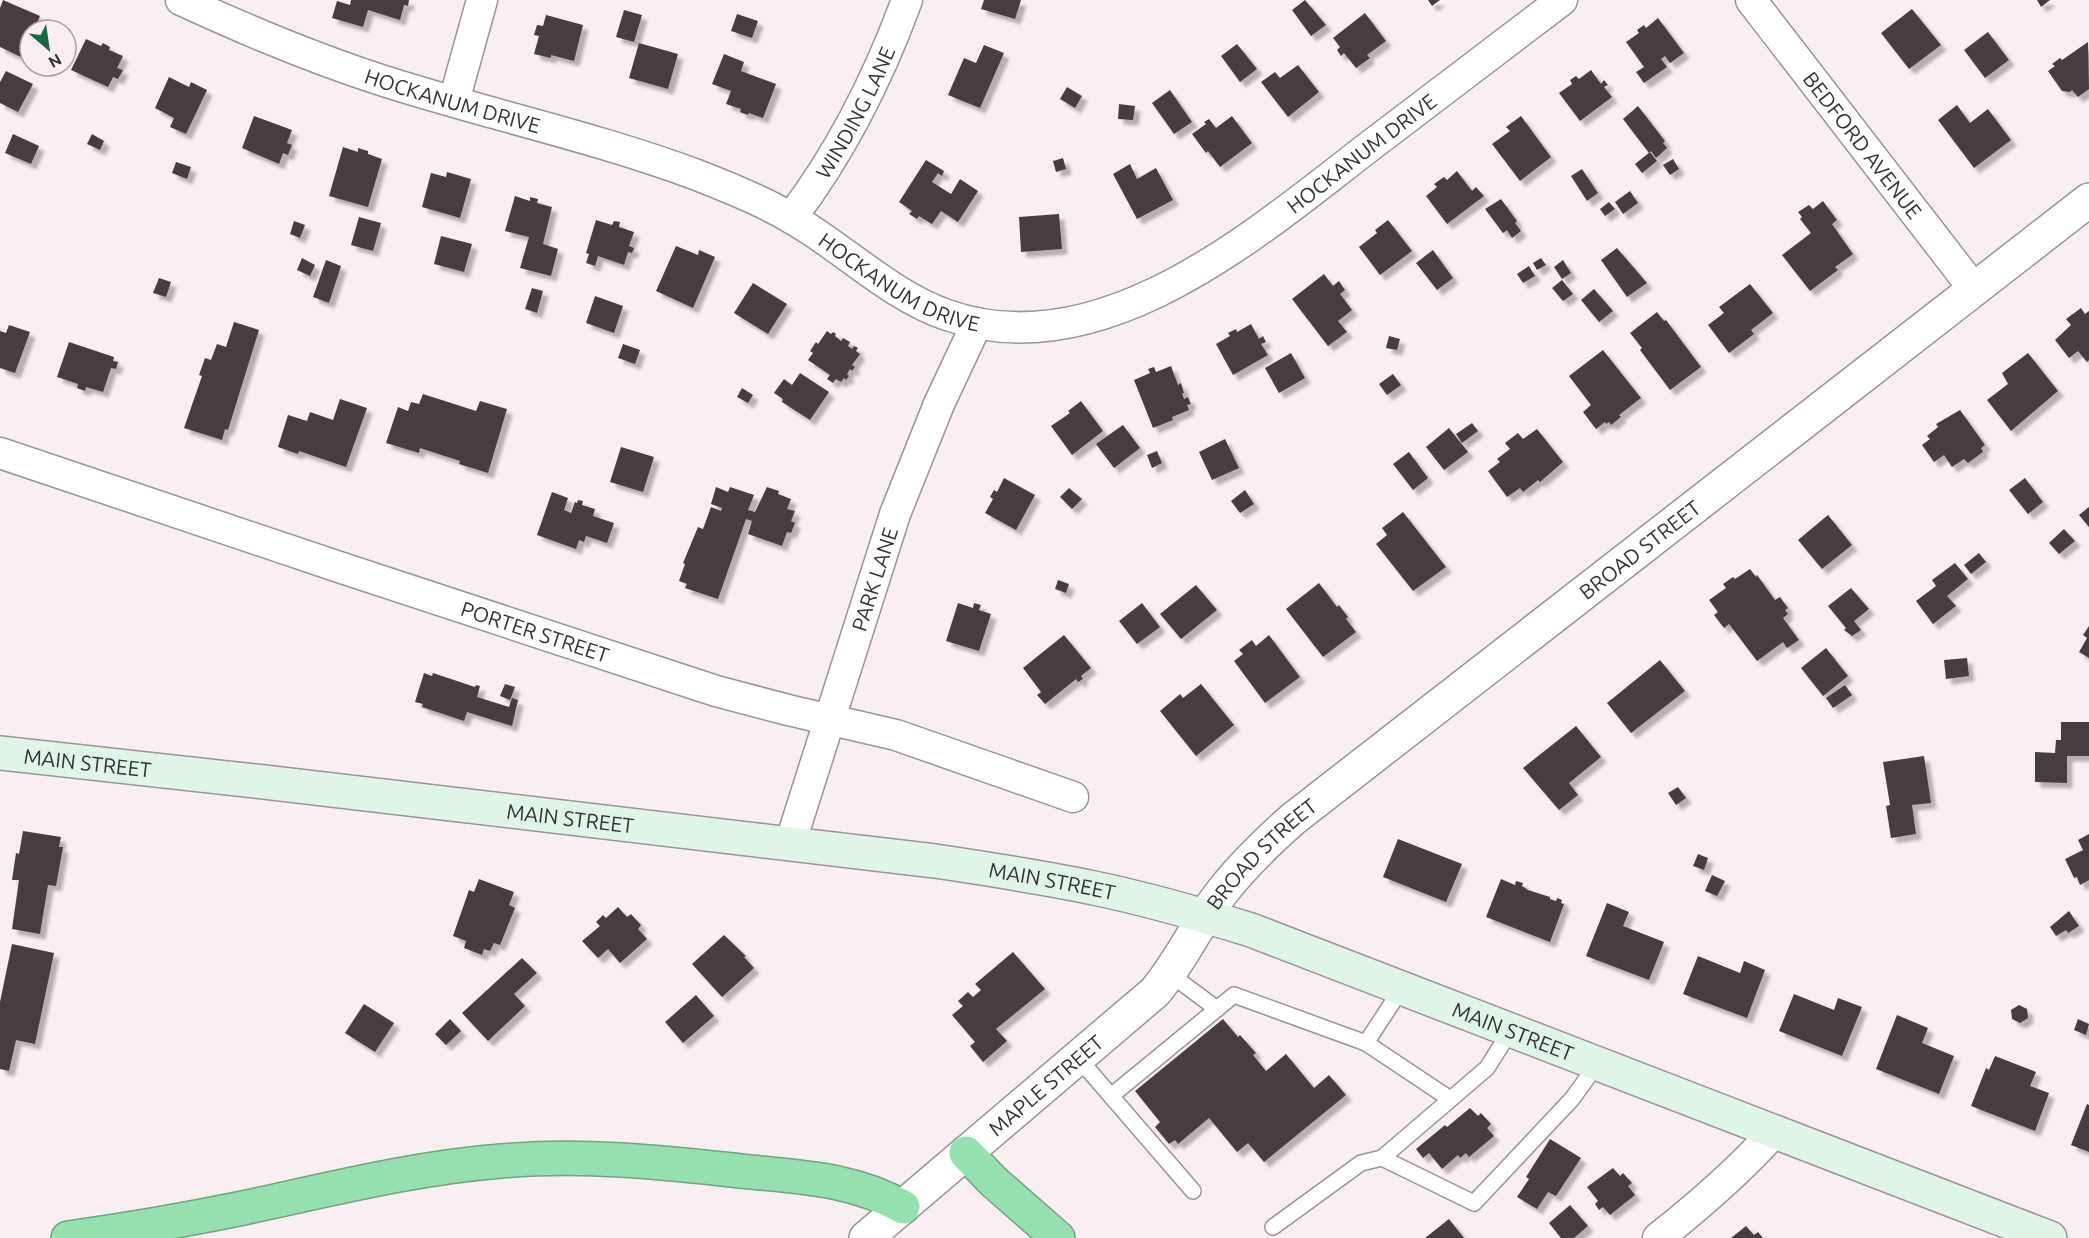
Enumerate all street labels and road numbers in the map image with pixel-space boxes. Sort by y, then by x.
street label: WINDING LANE [810,43,899,183]
street label: HOCKANUM DRIVE [362,64,543,137]
street label: BEDFORD AVENUE [1799,67,1927,223]
street label: HOCKANUM DRIVE [1282,88,1441,218]
street label: HOCKANUM DRIVE [815,227,982,336]
street label: BROAD STREET [1574,495,1705,604]
street label: PARK LANE [847,524,902,634]
street label: PORTER STREET [458,596,612,667]
street label: MAIN STREET [22,744,153,782]
street label: BROAD STREET [1201,793,1321,914]
street label: MAIN STREET [505,799,636,838]
street label: MAIN STREET [987,857,1118,904]
street label: MAIN STREET [1449,997,1577,1065]
street label: MAPLE STREET [984,1029,1108,1140]

